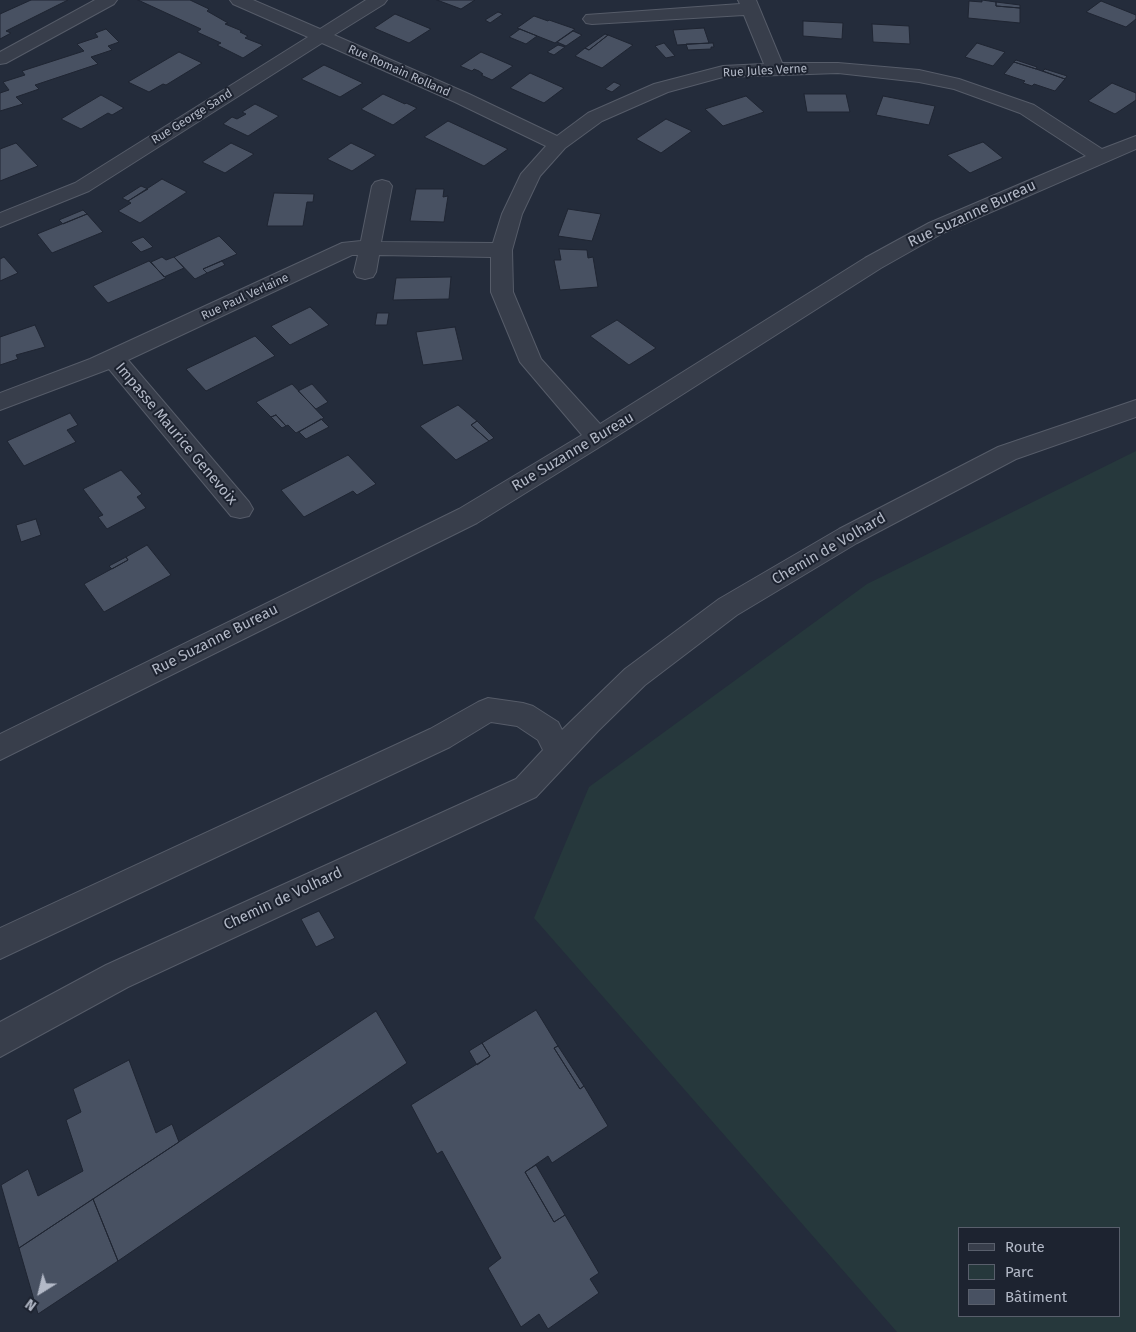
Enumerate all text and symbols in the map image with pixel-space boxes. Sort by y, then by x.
street label: Rue Romain Rolland [346,42,452,100]
street label: Rue Jules Verne [722,62,808,80]
street label: Rue George Sand [149,86,235,148]
street label: Rue Suzanne Bureau [905,176,1039,252]
street label: Rue Paul Verlaine [199,270,291,324]
street label: Impasse Maurice Genevoix [111,359,241,509]
street label: Rue Suzanne Bureau [509,408,637,496]
street label: Chemin de Volhard [769,509,889,589]
street label: Rue Suzanne Bureau [149,600,281,680]
street label: Chemin de Volhard [221,864,345,934]
legend [958,1227,1121,1317]
text: Route [1005,1238,1045,1256]
text: Parc [1005,1263,1034,1281]
north arrow [15,1267,65,1317]
text: Bâtiment [1005,1288,1067,1306]
text: N [22,1295,40,1314]

